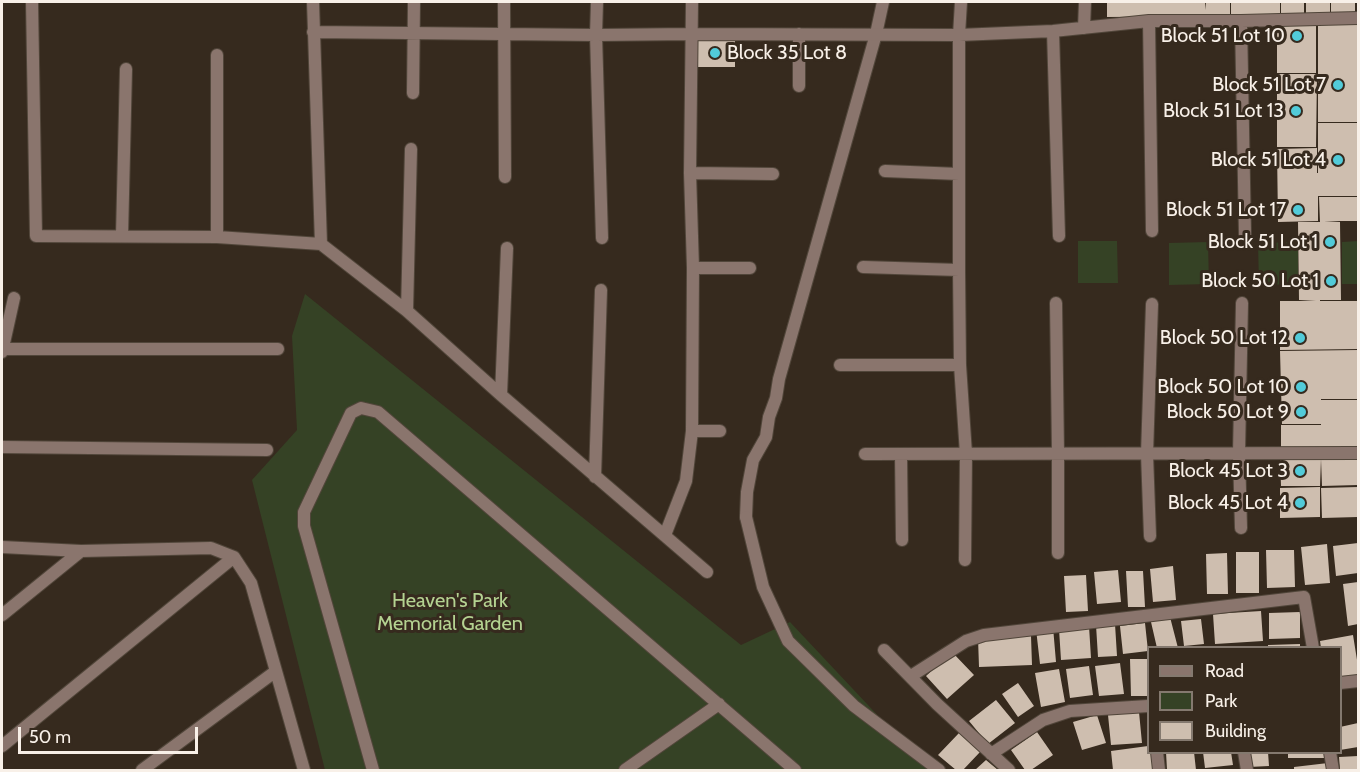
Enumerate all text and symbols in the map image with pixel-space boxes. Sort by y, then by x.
place label: Block 51 Lot 10 [1161,24,1285,48]
marker: Block 51 Lot 10 [1290,29,1304,43]
place label: Block 35 Lot 8 [727,41,847,65]
marker: Block 35 Lot 8 [708,46,722,60]
place label: Block 51 Lot 7 [1212,73,1326,97]
marker: Block 51 Lot 7 [1331,78,1345,92]
place label: Block 51 Lot 13 [1163,99,1284,123]
marker: Block 51 Lot 13 [1289,104,1303,118]
place label: Block 51 Lot 4 [1211,148,1326,172]
marker: Block 51 Lot 4 [1331,153,1345,167]
place label: Block 51 Lot 17 [1166,198,1286,222]
marker: Block 51 Lot 17 [1291,203,1305,217]
place label: Block 51 Lot 1 [1208,230,1318,254]
marker: Block 51 Lot 1 [1323,235,1337,249]
place label: Block 50 Lot 1 [1201,269,1319,293]
marker: Block 50 Lot 1 [1324,274,1338,288]
place label: Block 50 Lot 12 [1160,326,1288,350]
marker: Block 50 Lot 12 [1293,331,1307,345]
place label: Block 50 Lot 10 [1157,375,1289,399]
marker: Block 50 Lot 10 [1294,380,1308,394]
place label: Block 50 Lot 9 [1166,400,1289,424]
marker: Block 50 Lot 9 [1294,405,1308,419]
place label: Block 45 Lot 3 [1168,459,1288,483]
marker: Block 45 Lot 3 [1293,464,1307,478]
place label: Block 45 Lot 4 [1168,491,1288,515]
marker: Block 45 Lot 4 [1293,496,1307,510]
park label: Heaven's Park Memorial Garden [377,589,523,636]
legend [1147,646,1342,754]
text: Road [1205,660,1244,682]
text: Park [1205,690,1237,712]
scale bar [21,715,201,753]
text: Building [1205,720,1266,742]
text: 50 m [29,726,71,748]

